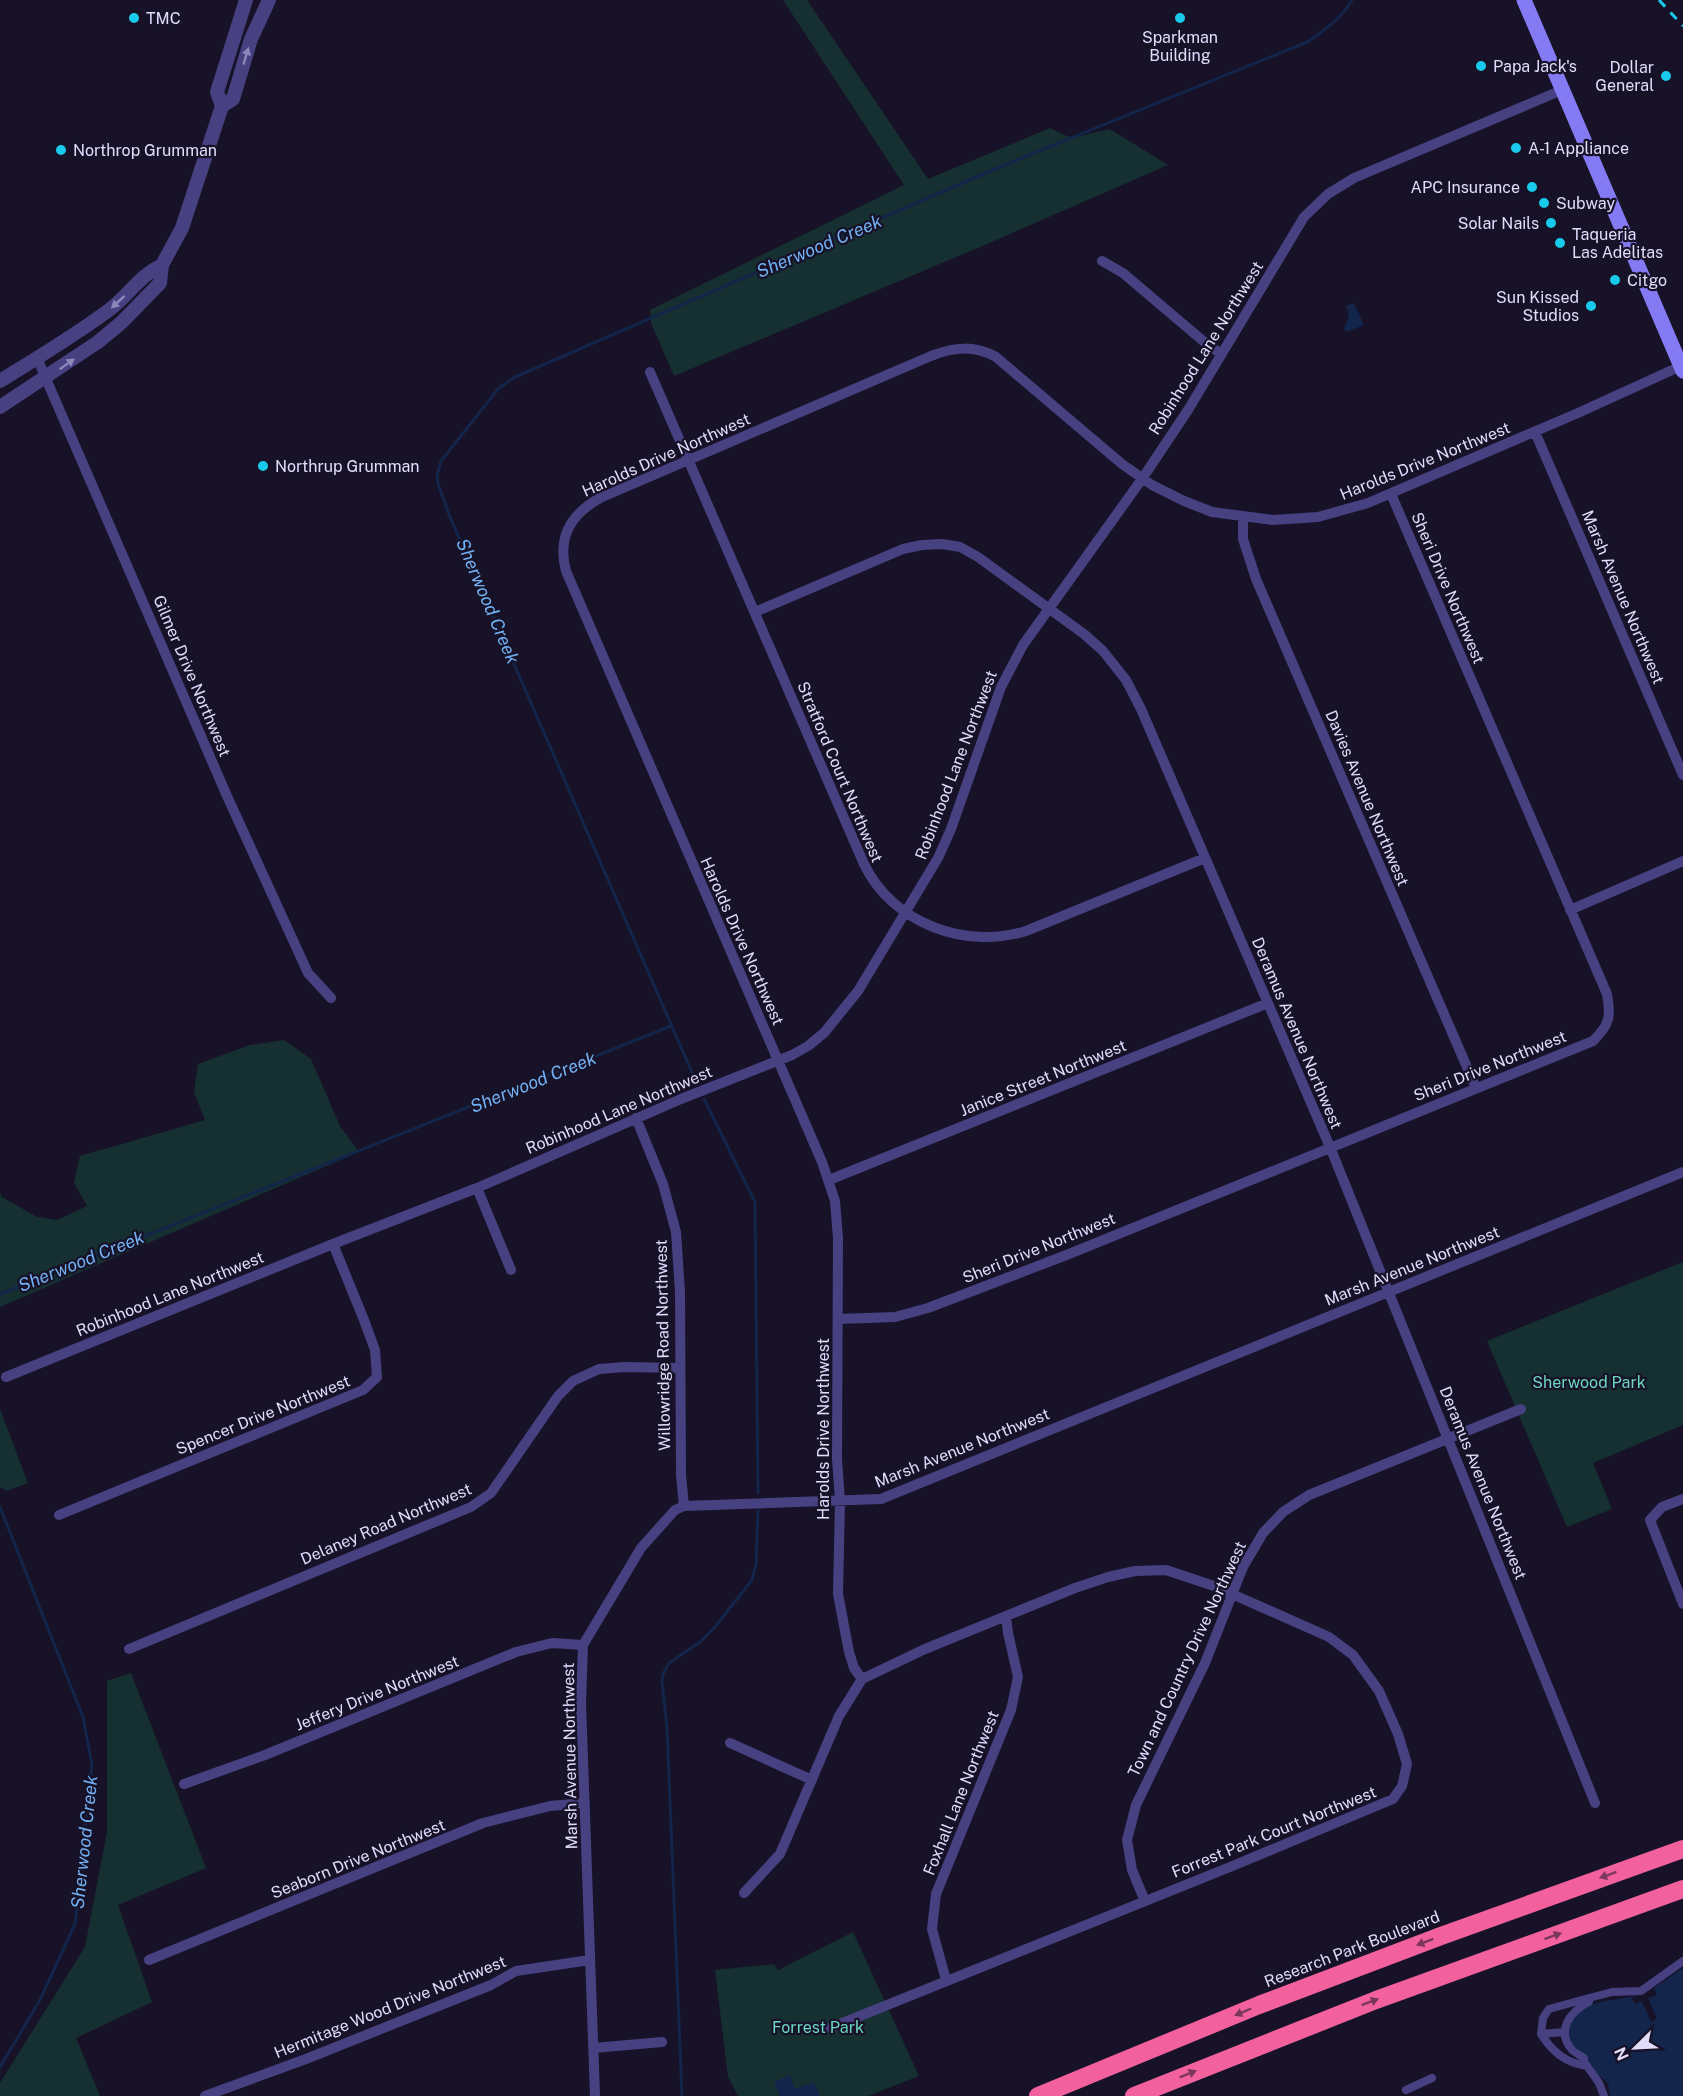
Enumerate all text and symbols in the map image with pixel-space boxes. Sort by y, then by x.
place label: TMC [146,9,181,28]
marker: TMC [127,11,141,25]
marker: Sparkman Building [1173,11,1187,25]
place label: Sparkman Building [1142,28,1218,65]
one-way arrow [242,47,251,65]
place label: Papa Jack's [1493,57,1577,76]
place label: Dollar General [1595,58,1654,95]
marker: Papa Jack's [1474,59,1488,73]
marker: Dollar General [1659,69,1673,83]
place label: A-1 Appliance [1528,139,1629,158]
place label: Northrop Grumman [73,141,217,160]
marker: A-1 Appliance [1509,141,1523,155]
marker: Northrop Grumman [54,143,68,157]
place label: APC Insurance [1411,178,1520,197]
marker: APC Insurance [1525,180,1539,194]
place label: Subway [1556,194,1615,213]
marker: Subway [1537,196,1551,210]
water label: Sherwood Creek [753,210,885,282]
place label: Solar Nails [1458,214,1539,233]
marker: Solar Nails [1544,216,1558,230]
place label: Taqueria Las Adelitas [1572,225,1663,262]
marker: Taqueria Las Adelitas [1553,236,1567,250]
street label: Robinhood Lane Northwest [1145,258,1267,438]
place label: Citgo [1627,271,1667,290]
marker: Citgo [1608,273,1622,287]
place label: Sun Kissed Studios [1496,288,1579,325]
one-way arrow [111,295,126,308]
marker: Sun Kissed Studios [1584,299,1598,313]
one-way arrow [58,358,74,370]
street label: Harolds Drive Northwest [579,409,753,501]
street label: Harolds Drive Northwest [1337,418,1513,504]
place label: Northrup Grumman [275,457,420,476]
marker: Northrup Grumman [256,459,270,473]
street label: Marsh Avenue Northwest [1578,507,1668,687]
street label: Sheri Drive Northwest [1407,509,1489,667]
water label: Sherwood Creek [452,535,524,667]
street label: Gilmer Drive Northwest [149,592,235,760]
street label: Robinhood Lane Northwest [911,668,1001,862]
street label: Stratford Court Northwest [793,679,887,865]
street label: Davies Avenue Northwest [1321,707,1413,889]
street label: Harolds Drive Northwest [696,854,788,1028]
street label: Deramus Avenue Northwest [1248,934,1346,1132]
street label: Sheri Drive Northwest [1411,1027,1569,1105]
street label: Janice Street Northwest [957,1036,1129,1120]
water label: Sherwood Creek [467,1047,599,1117]
street label: Robinhood Lane Northwest [523,1062,715,1158]
street label: Sheri Drive Northwest [960,1209,1118,1287]
street label: Marsh Avenue Northwest [1322,1222,1502,1310]
water label: Sherwood Creek [15,1226,147,1296]
street label: Willowridge Road Northwest [652,1239,674,1451]
street label: Robinhood Lane Northwest [73,1248,267,1340]
street label: Harolds Drive Northwest [814,1338,833,1520]
street label: Spencer Drive Northwest [173,1371,353,1459]
park label: Sherwood Park [1532,1373,1646,1392]
street label: Deramus Avenue Northwest [1436,1384,1530,1582]
street label: Marsh Avenue Northwest [872,1404,1052,1492]
street label: Delaney Road Northwest [298,1479,474,1569]
street label: Town and Country Drive Northwest [1124,1538,1250,1780]
street label: Jeffery Drive Northwest [292,1651,462,1735]
street label: Marsh Avenue Northwest [559,1662,581,1850]
street label: Foxhall Lane Northwest [919,1708,1003,1878]
water label: Sherwood Creek [67,1774,101,1910]
street label: Forrest Park Court Northwest [1169,1782,1379,1882]
street label: Seaborn Drive Northwest [268,1815,448,1903]
one-way arrow [1599,1871,1617,1881]
street label: Research Park Boulevard [1262,1907,1442,1991]
one-way arrow [1544,1930,1562,1940]
one-way arrow [1416,1938,1434,1948]
street label: Hermitage Wood Drive Northwest [271,1952,509,2062]
one-way arrow [1361,1997,1379,2007]
one-way arrow [1233,2007,1251,2017]
park label: Forrest Park [772,2018,864,2037]
north arrow [1605,2018,1665,2078]
text: N [1611,2044,1633,2063]
one-way arrow [1180,2069,1198,2079]

